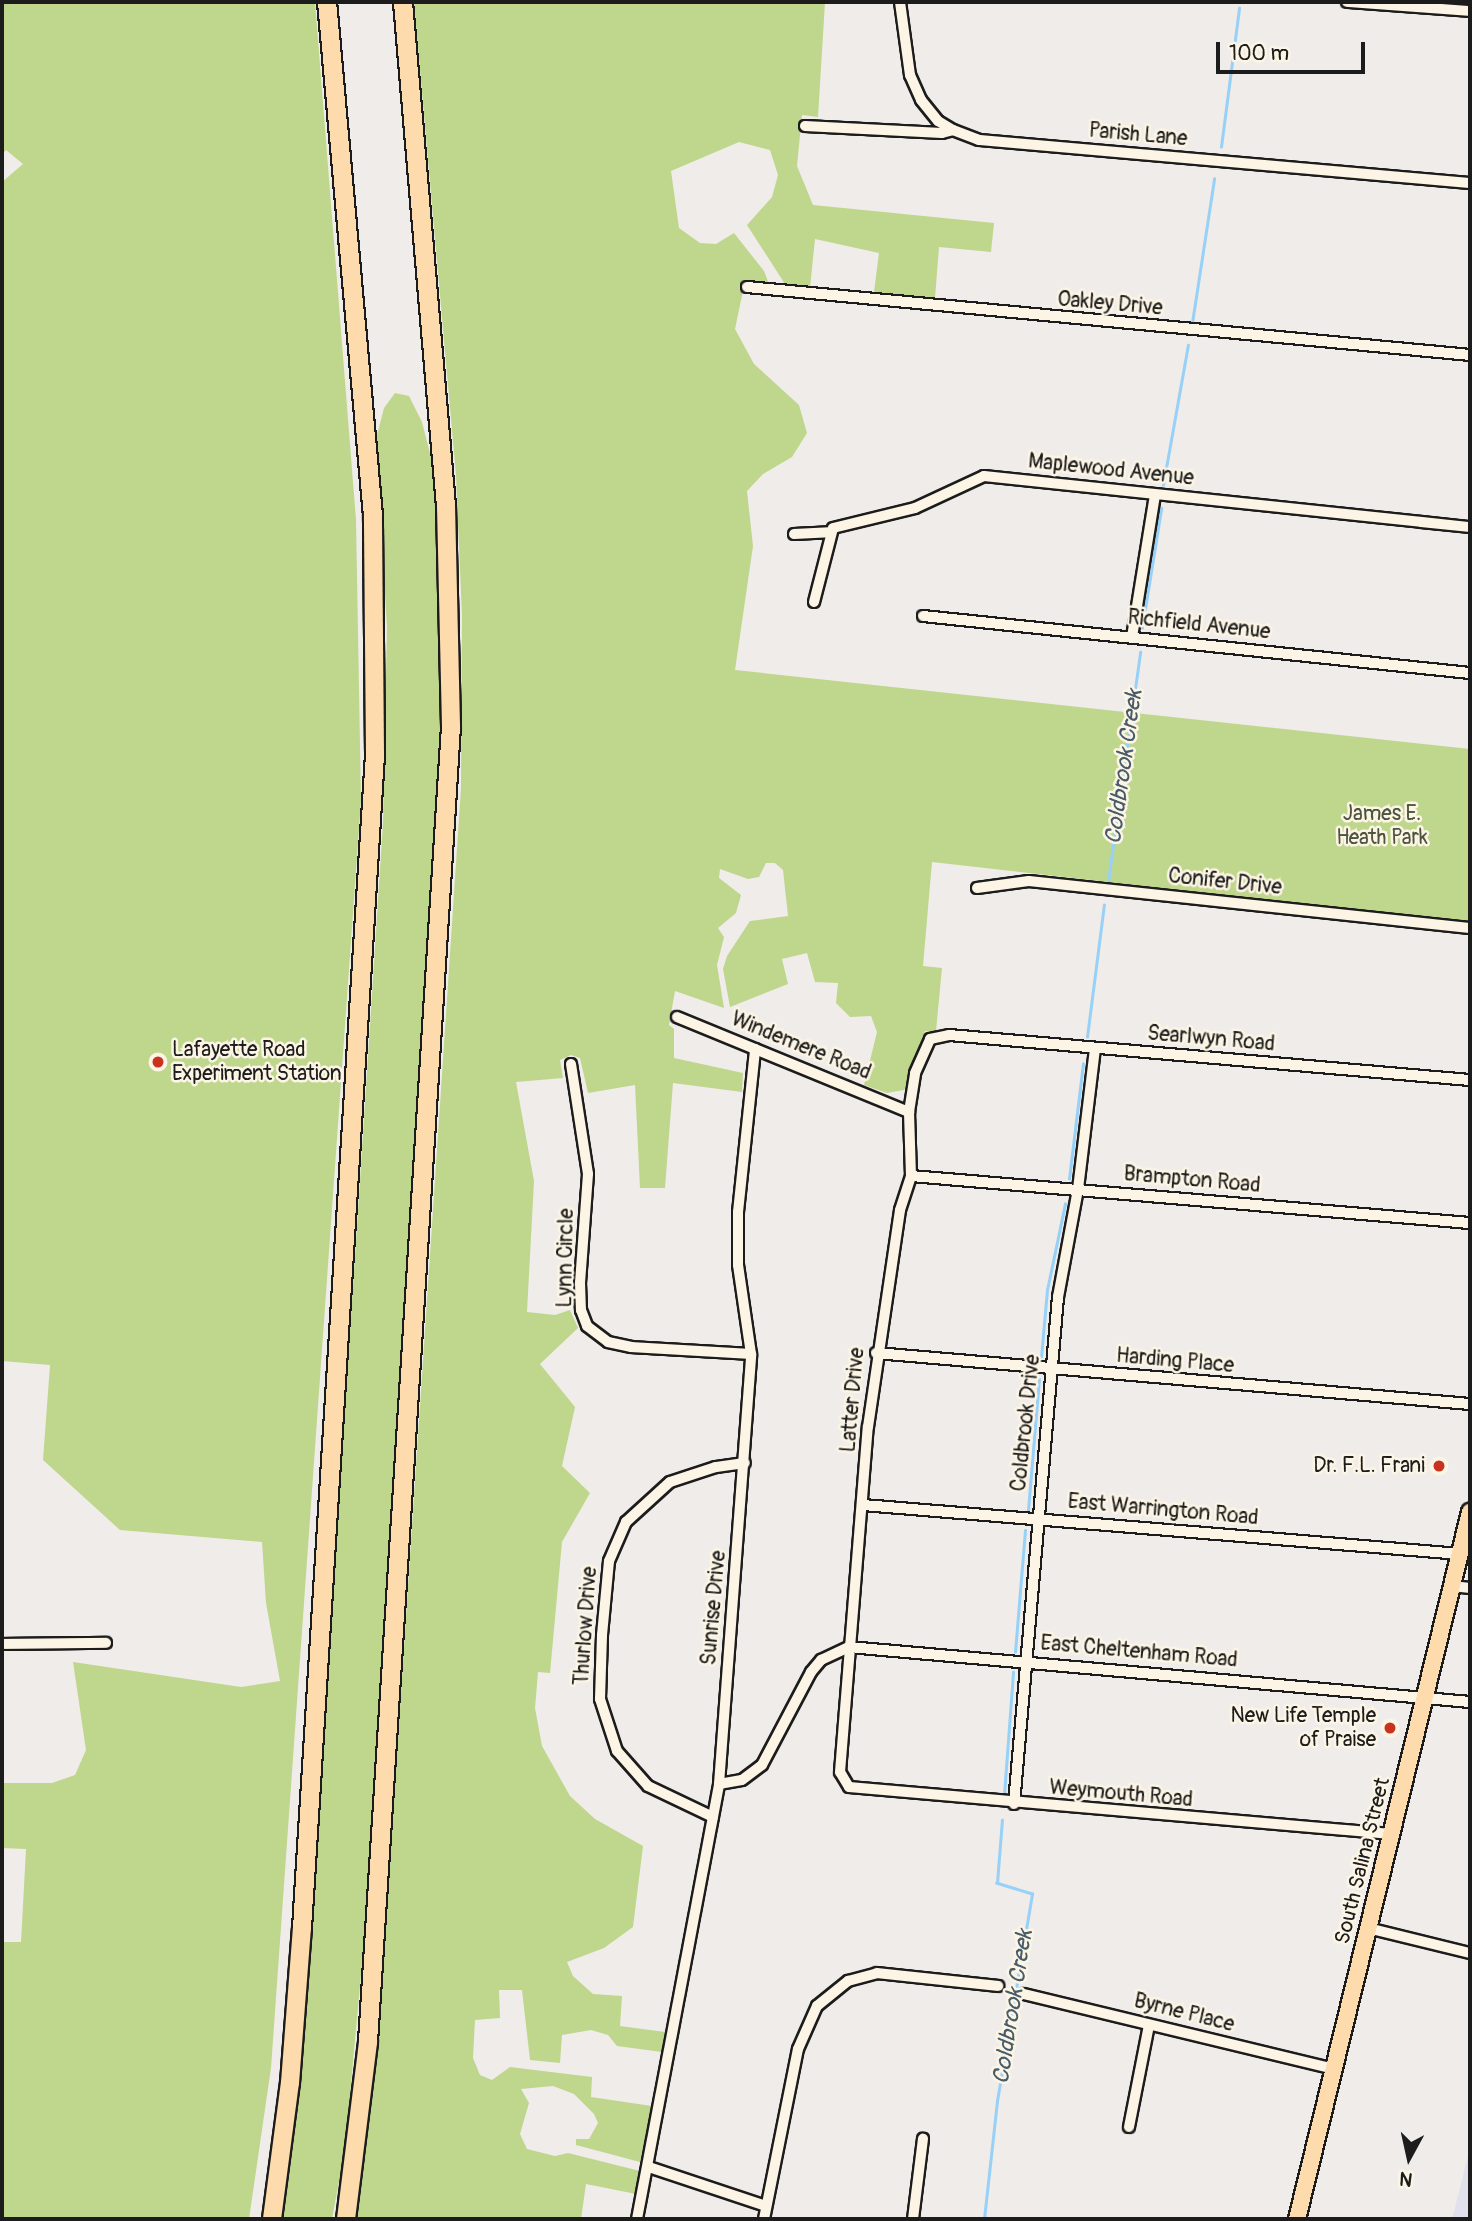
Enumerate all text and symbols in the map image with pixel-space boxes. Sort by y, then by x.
scale bar [1220,28,1369,72]
text: 100 m [1229,40,1289,67]
street label: Parish Lane [1088,118,1188,152]
street label: Oakley Drive [1056,287,1164,321]
street label: Maplewood Avenue [1027,449,1195,491]
street label: Richfield Avenue [1126,605,1272,645]
water label: Coldbrook Creek [1099,688,1149,846]
park label: James E. Heath Park [1336,801,1428,851]
street label: Conifer Drive [1167,864,1283,900]
street label: Windemere Road [727,1007,875,1085]
street label: Searlwyn Road [1146,1021,1276,1057]
place label: Lafayette Road Experiment Station [172,1037,342,1087]
marker: Lafayette Road Experiment Station [150,1054,166,1070]
street label: Brampton Road [1123,1161,1261,1199]
street label: Lynn Circle [553,1208,579,1308]
street label: Harding Place [1115,1343,1235,1379]
street label: Latter Drive [836,1347,870,1453]
street label: Coldbrook Drive [1006,1353,1046,1493]
place label: Dr. F.L. Frani [1313,1453,1425,1479]
marker: Dr. F.L. Frani [1431,1458,1447,1474]
street label: East Warrington Road [1067,1489,1259,1531]
street label: Sunrise Drive [696,1550,732,1666]
street label: Thurlow Drive [569,1566,603,1686]
street label: East Cheltenham Road [1039,1631,1239,1673]
place label: New Life Temple of Praise [1231,1703,1376,1753]
marker: New Life Temple of Praise [1382,1720,1398,1736]
street label: Weymouth Road [1048,1775,1194,1813]
street label: South Salina Street [1330,1775,1396,1947]
water label: Coldbrook Creek [987,1928,1039,2086]
street label: Byrne Place [1131,1988,1237,2038]
north arrow [1374,2123,1444,2193]
text: N [1398,2166,1414,2192]

